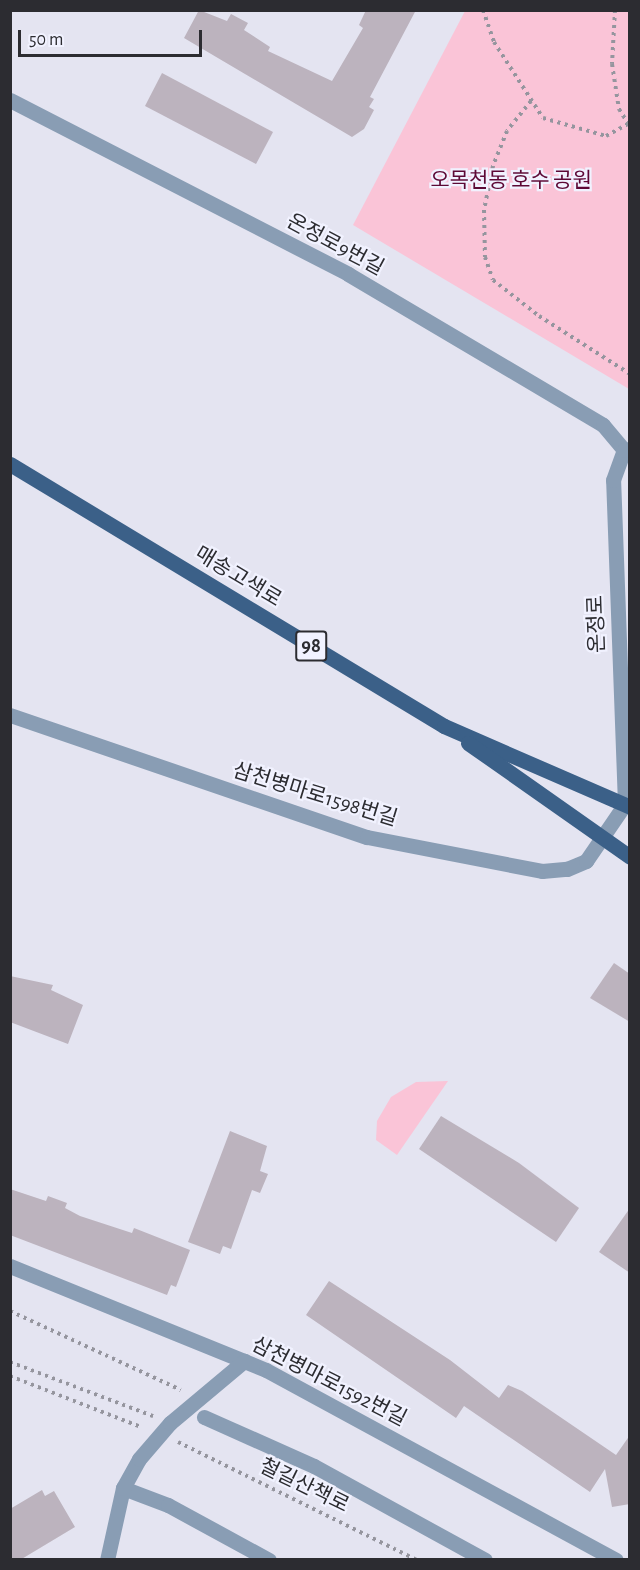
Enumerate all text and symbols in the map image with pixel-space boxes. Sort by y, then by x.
scale bar [21,18,206,56]
text: 50 m [29,31,63,49]
park label: 오목천동 호수 공원 [430,168,592,194]
street label: 온정로9번길 [282,209,388,281]
street label: 매송고색로 [190,541,286,613]
street label: 온정로 [583,595,611,653]
road number: 98 [294,629,328,663]
street label: 삼천병마로1598번길 [230,758,400,832]
street label: 삼천병마로1592번길 [247,1332,411,1432]
street label: 철길산책로 [255,1454,353,1518]

